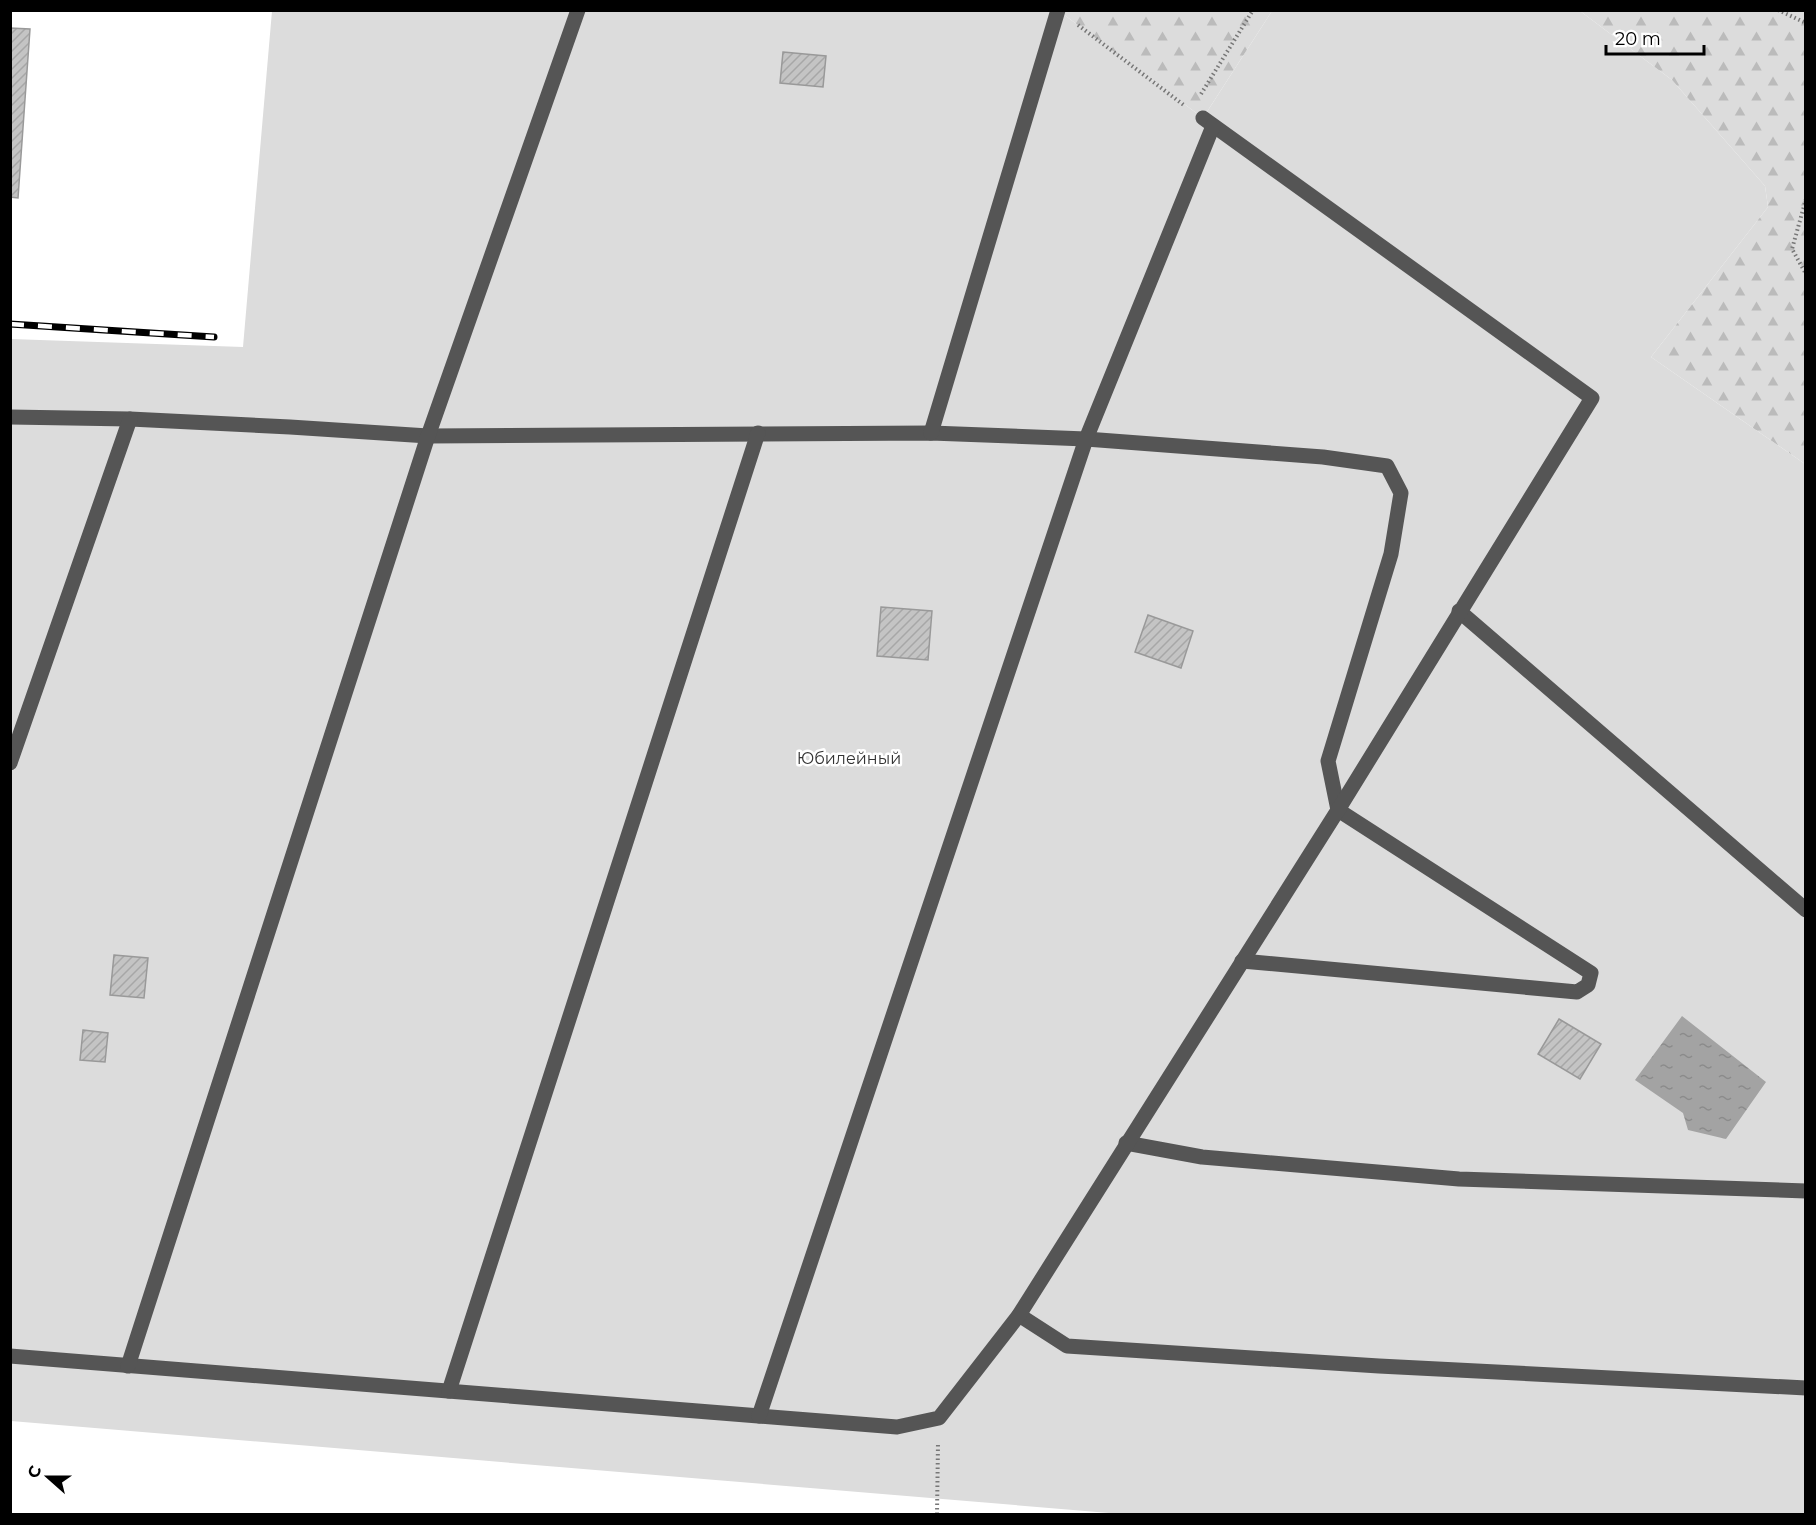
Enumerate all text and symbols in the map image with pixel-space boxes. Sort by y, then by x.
scale bar [1606,18,1704,56]
text: 20 m [1615,28,1661,50]
park label: Юбилейный [797,749,901,768]
north arrow [18,1447,78,1507]
text: С [24,1463,46,1481]

